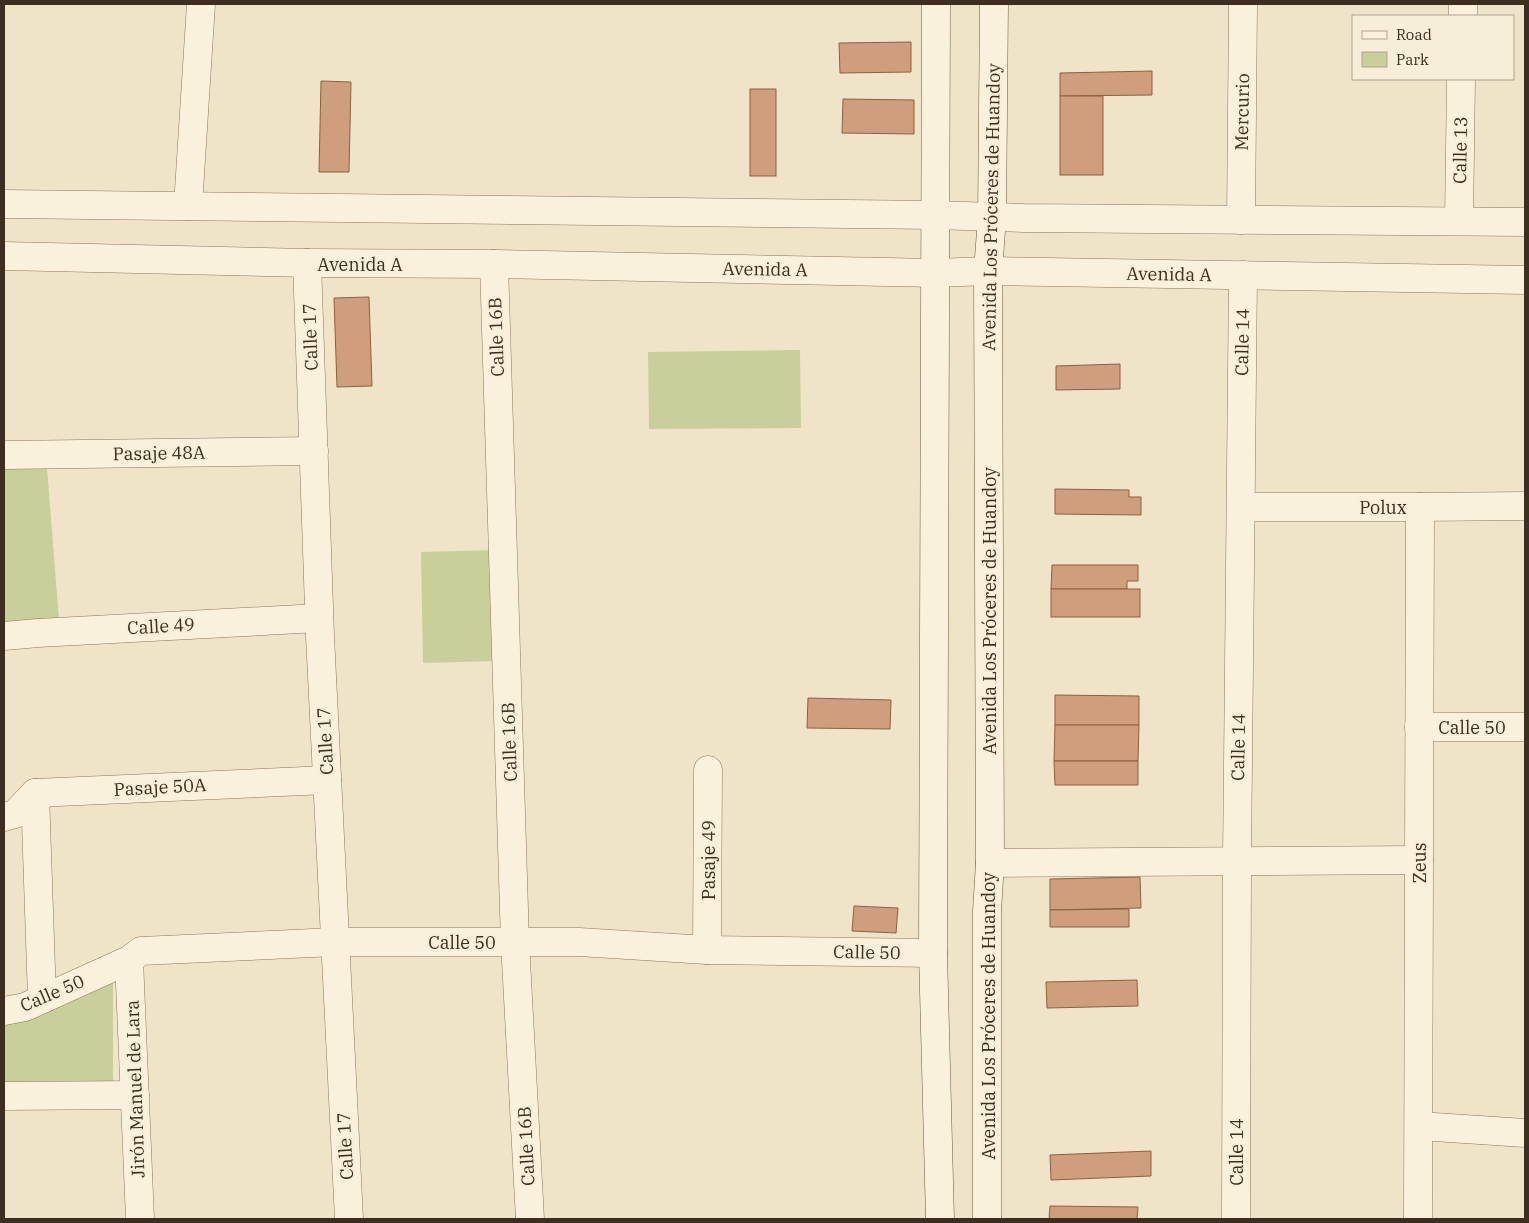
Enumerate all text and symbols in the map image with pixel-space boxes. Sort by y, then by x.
legend [1352,15,1514,80]
text: Road [1396,25,1432,44]
text: Park [1396,50,1429,69]
street label: Avenida Los Próceres de Huandoy [977,63,1005,351]
street label: Mercurio [1230,73,1254,151]
street label: Calle 13 [1448,116,1472,184]
street label: Avenida A [317,253,403,276]
street label: Avenida A [722,257,809,281]
street label: Avenida A [1126,262,1213,286]
street label: Calle 16B [483,297,509,377]
street label: Calle 17 [297,303,323,371]
street label: Calle 14 [1230,308,1254,376]
street label: Pasaje 48A [112,441,206,465]
street label: Avenida Los Próceres de Huandoy [978,467,1001,755]
street label: Polux [1359,496,1407,519]
street label: Calle 49 [127,613,195,639]
street label: Calle 16B [496,702,522,782]
street label: Calle 17 [312,707,338,775]
street label: Calle 14 [1226,713,1250,781]
street label: Calle 50 [1438,716,1506,739]
street label: Pasaje 50A [113,773,208,801]
street label: Pasaje 49 [697,820,720,900]
street label: Zeus [1408,843,1431,883]
street label: Avenida Los Próceres de Huandoy [977,872,1000,1160]
street label: Calle 50 [428,931,496,954]
street label: Calle 50 [833,940,901,964]
street label: Calle 50 [16,969,88,1017]
street label: Jirón Manuel de Lara [120,999,150,1178]
street label: Calle 16B [512,1106,540,1186]
street label: Calle 17 [332,1112,358,1180]
street label: Calle 14 [1225,1118,1248,1186]

